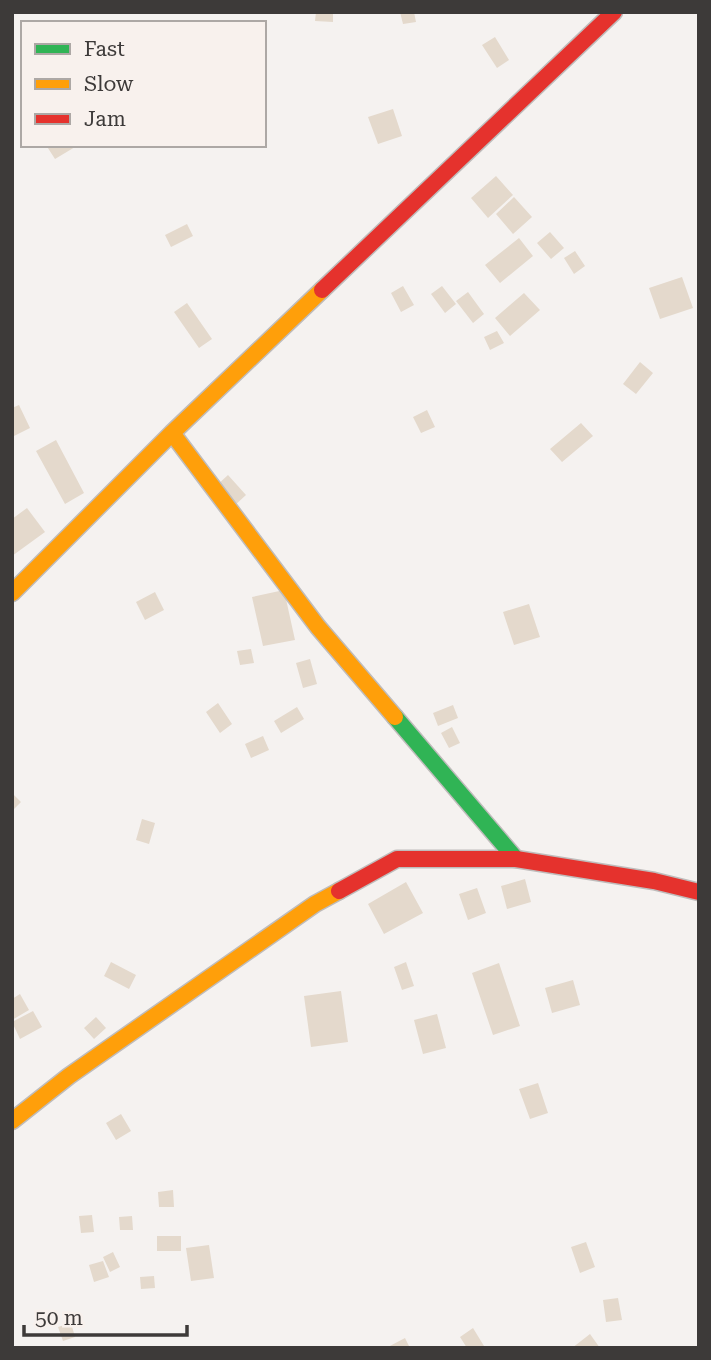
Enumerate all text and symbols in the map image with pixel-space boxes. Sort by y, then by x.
legend [21,21,266,147]
text: Fast [84,37,125,61]
text: Slow [84,72,134,96]
text: Jam [84,107,126,131]
scale bar [24,1294,187,1338]
text: 50 m [35,1306,83,1330]

